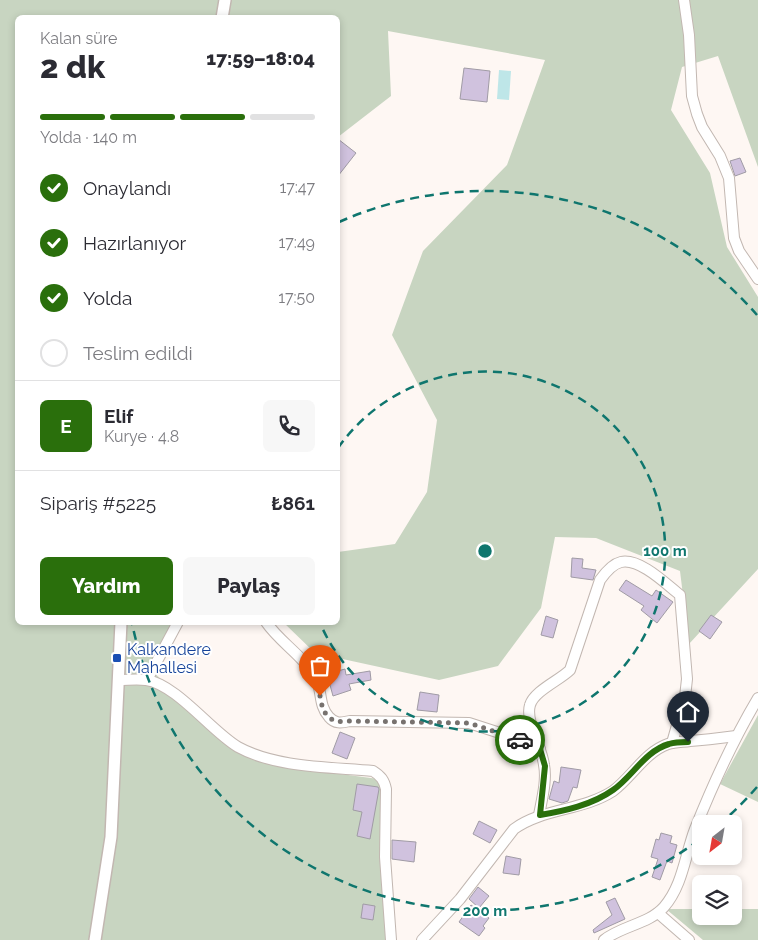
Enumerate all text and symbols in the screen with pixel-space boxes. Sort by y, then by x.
text: Kalan süre [40,29,117,48]
text: 17:59–18:04 [206,47,315,69]
text: 2 dk [40,48,105,85]
text: Yolda · 140 m [40,128,137,147]
icon: check [40,174,68,202]
text: Onaylandı [83,177,171,199]
text: 17:47 [279,178,315,197]
icon: check [40,229,68,257]
text: Hazırlanıyor [83,232,186,254]
text: 17:49 [279,233,315,252]
icon: check [40,284,68,312]
text: Yolda [83,287,132,309]
text: 17:50 [278,288,315,307]
text: Teslim edildi [83,342,193,364]
button: phone [263,400,315,452]
text: Elif [104,405,133,427]
text: E [60,415,72,437]
text: Kurye · 4.8 [104,427,179,446]
text: Sipariş #5225 [40,492,156,514]
text: ₺861 [271,492,315,514]
centre of rings [476,542,494,560]
text: 100 m [643,542,687,560]
button: Yardım [40,557,173,615]
button: Paylaş [183,557,315,615]
place label: Kalkandere Mahallesi [127,640,211,677]
pin [299,645,341,696]
marker: Kalkandere Mahallesi [111,652,123,664]
icon: bag [306,652,334,680]
pin [667,691,709,742]
icon: home [674,698,702,726]
courier [495,715,545,765]
icon: car [506,726,534,754]
north arrow [692,815,742,865]
map controls [692,815,742,925]
button: layers [692,875,742,925]
text: 200 m [463,902,507,920]

